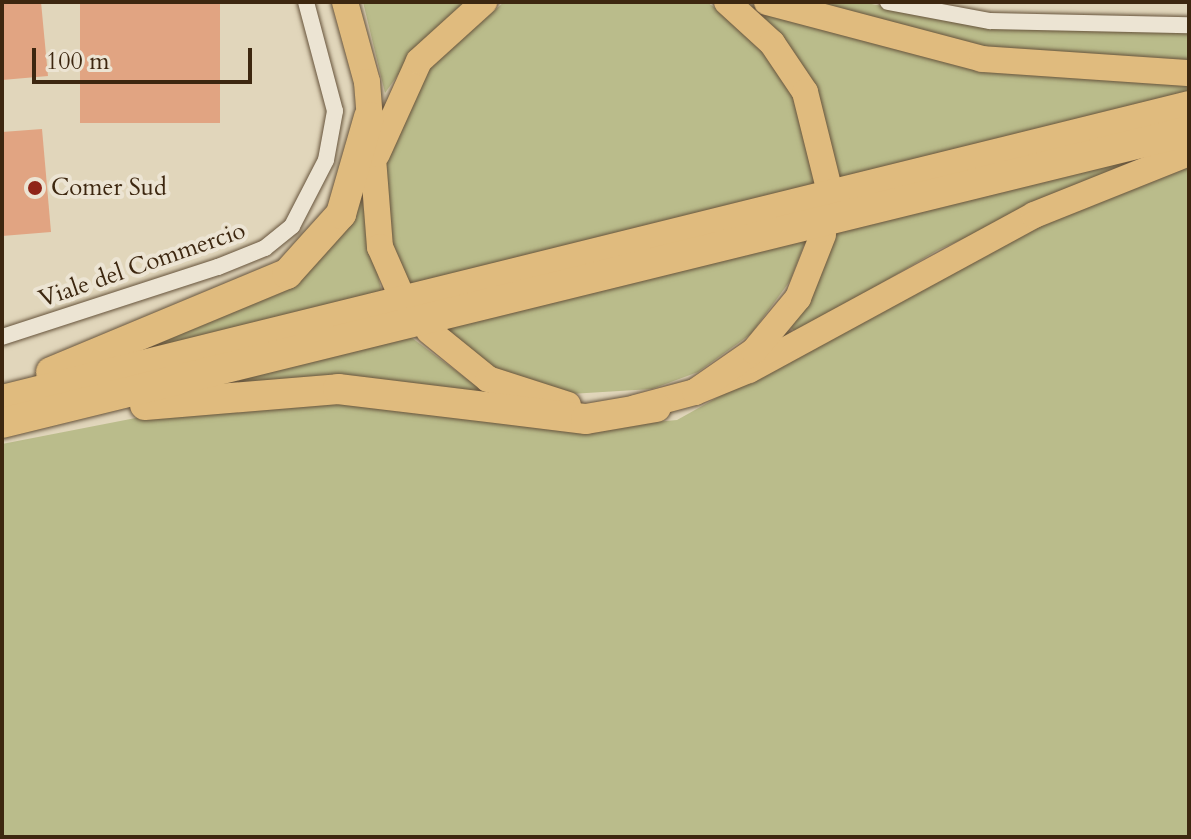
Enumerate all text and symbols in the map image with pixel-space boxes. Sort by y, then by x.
scale bar [36,32,256,82]
text: 100 m [46,45,110,78]
place label: Comer Sud [51,174,167,202]
marker: Comer Sud [26,179,44,197]
street label: Viale del Commercio [35,216,249,314]

